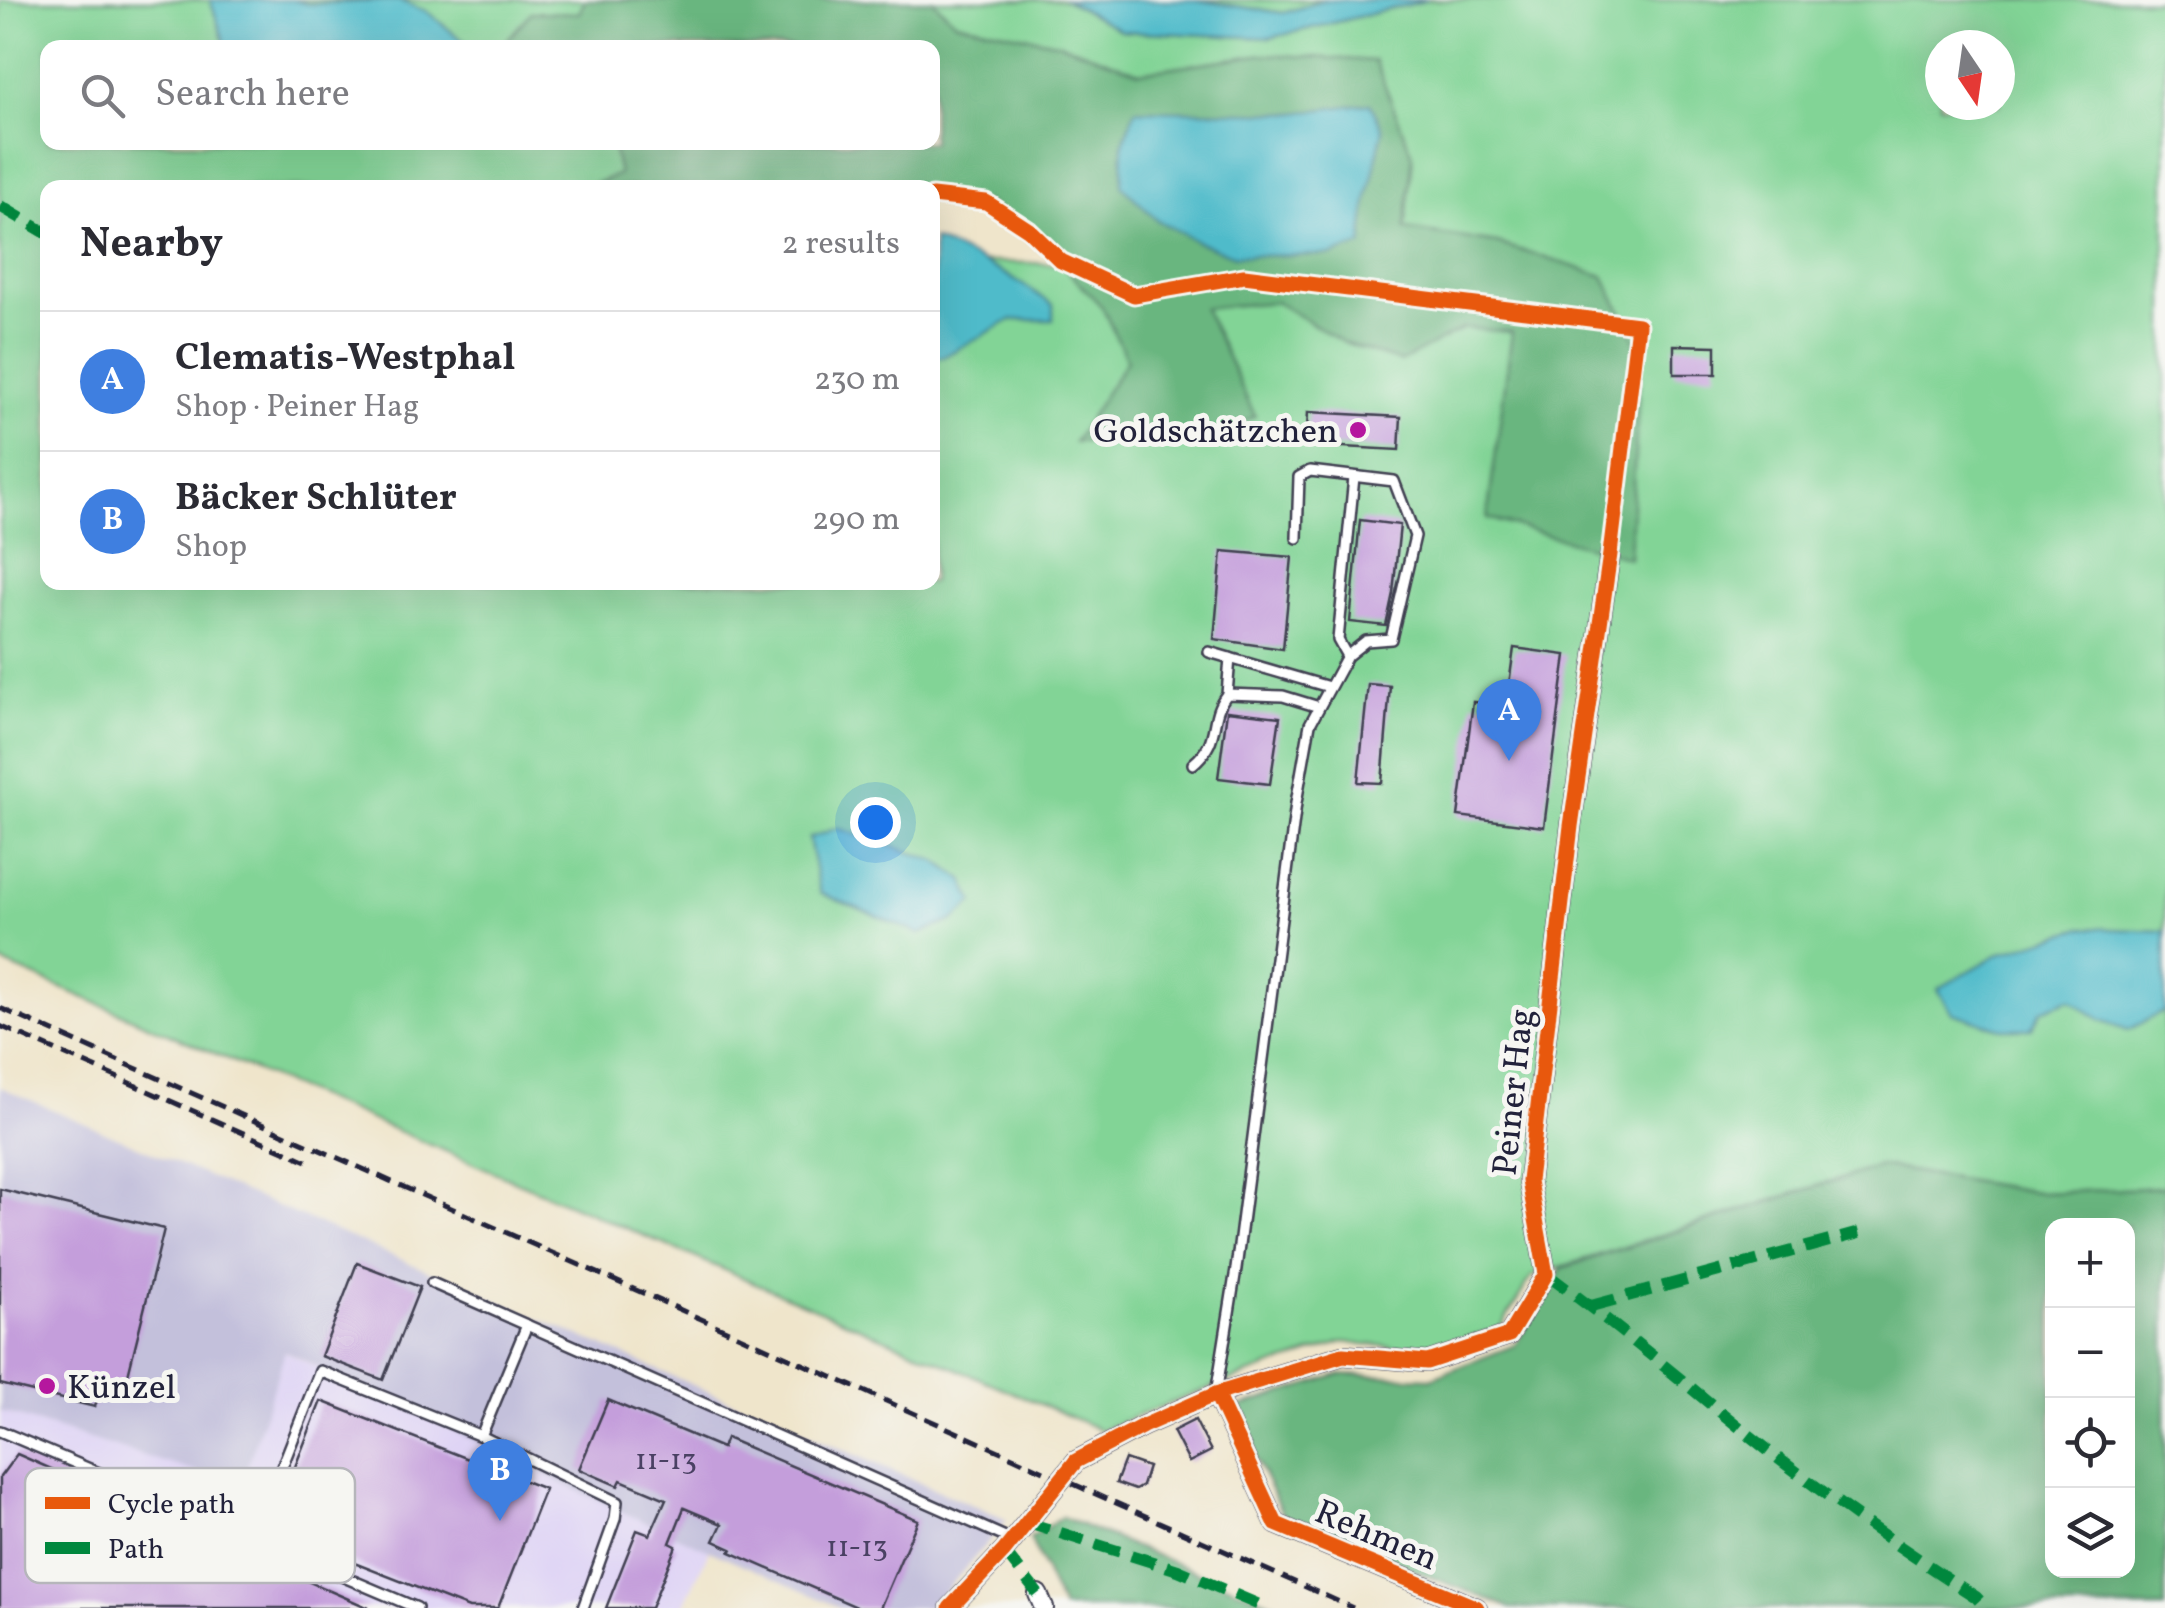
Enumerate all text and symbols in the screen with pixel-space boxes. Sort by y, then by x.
north arrow [1925,30,2015,120]
search box [40,40,940,150]
icon: search [75,68,130,123]
text: Search here [155,69,350,122]
text: Nearby [80,216,223,275]
text: 2 results [782,223,900,267]
text: Clematis-Westphal [175,333,515,386]
text: A [101,359,124,403]
text: 230 m [814,359,900,403]
text: Shop · Peiner Hag [175,386,419,430]
place label: Goldschätzchen [1093,409,1338,457]
marker: Goldschätzchen [1347,419,1369,441]
text: Bäcker Schlüter [175,473,457,526]
text: B [102,499,123,543]
text: 290 m [812,499,900,543]
text: Shop [175,526,247,570]
pin: A [1476,678,1542,761]
your location [850,797,901,848]
street label: Peiner Hag [1482,1006,1548,1178]
map controls [2045,1218,2135,1578]
button: + [2045,1218,2135,1308]
button: − [2045,1308,2135,1398]
place label: Künzel [67,1365,176,1413]
marker: Künzel [36,1375,58,1397]
button: locate [2045,1398,2135,1488]
pin: B [468,1438,532,1521]
house number: 11-13 [635,1440,697,1482]
legend [25,1468,355,1583]
text: Cycle path [108,1486,235,1525]
button: layers [2045,1488,2135,1578]
street label: Rehmen [1307,1489,1445,1584]
house number: 11-13 [826,1527,888,1569]
text: Path [108,1531,164,1570]

